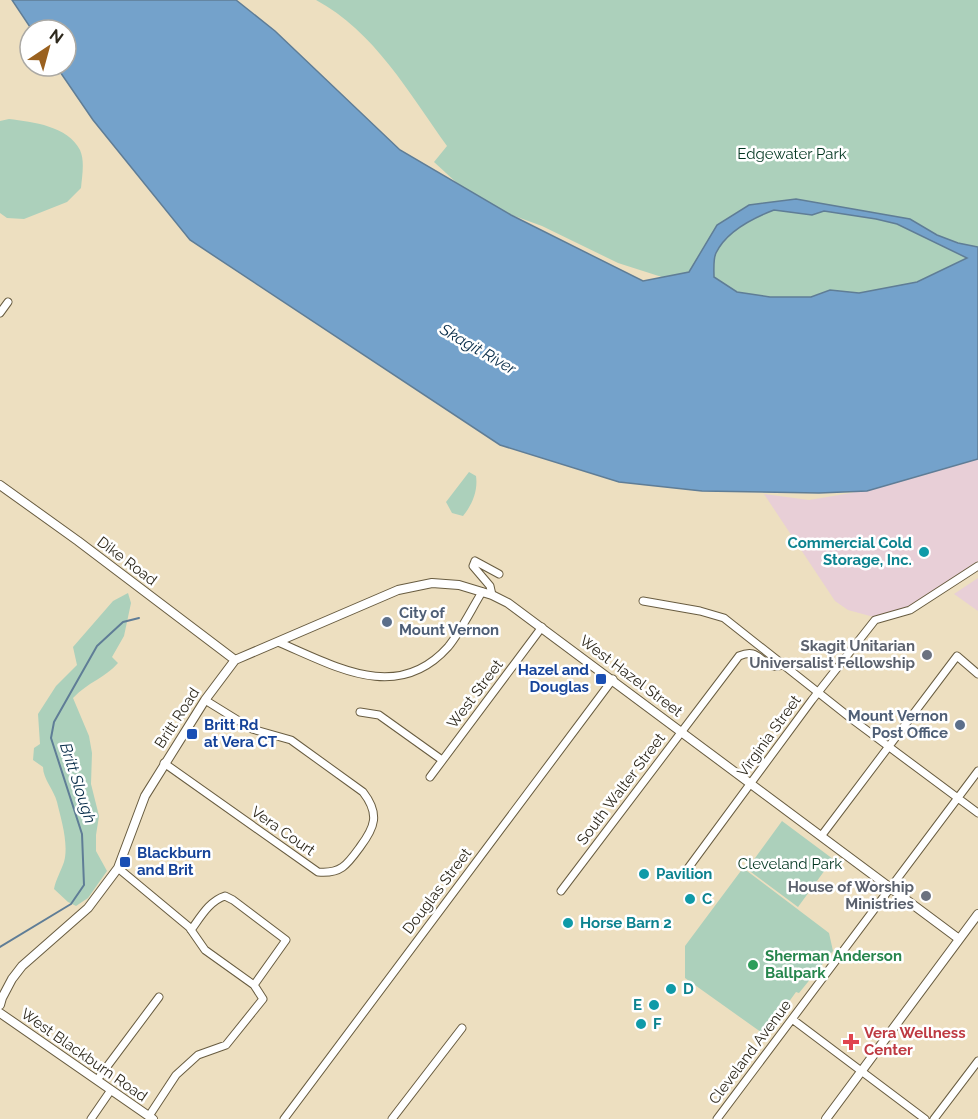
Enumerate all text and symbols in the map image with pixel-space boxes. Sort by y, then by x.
north arrow [18,18,78,78]
text: N [46,25,67,48]
park label: Edgewater Park [737,145,847,163]
water label: Skagit River [436,319,520,379]
street label: Dike Road [94,533,160,589]
place label: Commercial Cold Storage, Inc. [787,534,912,569]
marker: Commercial Cold Storage, Inc. [917,545,931,559]
place label: City of Mount Vernon [399,604,499,639]
marker: City of Mount Vernon [380,615,394,629]
street label: West Hazel Street [576,632,686,720]
place label: Skagit Unitarian Universalist Fellowship [749,637,915,672]
marker: Skagit Unitarian Universalist Fellowship [920,648,934,662]
street label: West Street [443,656,507,732]
place label: Hazel and Douglas [518,661,589,696]
marker: Hazel and Douglas [594,672,608,686]
street label: Britt Road [151,684,203,752]
street label: Virginia Street [733,692,805,780]
place label: Mount Vernon Post Office [848,707,948,742]
place label: Britt Rd at Vera CT [204,716,278,751]
marker: Mount Vernon Post Office [953,718,967,732]
marker: Britt Rd at Vera CT [185,727,199,741]
street label: South Walter Street [573,730,669,848]
water label: Britt Slough [56,740,100,826]
street label: Vera Court [248,803,318,859]
place label: Blackburn and Brit [137,844,211,879]
street label: Douglas Street [399,845,475,937]
marker: Blackburn and Brit [118,855,132,869]
park label: Cleveland Park [738,855,842,873]
place label: Pavilion [656,865,712,883]
marker: Pavilion [637,867,651,881]
place label: House of Worship Ministries [788,878,914,913]
marker: House of Worship Ministries [919,889,933,903]
place label: C [702,890,712,908]
marker: C [683,892,697,906]
place label: Horse Barn 2 [580,914,672,932]
marker: Horse Barn 2 [561,916,575,930]
place label: Sherman Anderson Ballpark [765,947,902,982]
marker: Sherman Anderson Ballpark [746,958,760,972]
place label: D [683,980,694,998]
marker: D [664,982,678,996]
place label: E [633,996,642,1014]
street label: Cleveland Avenue [705,996,795,1108]
marker: E [647,998,661,1012]
street label: West Blackburn Road [17,1005,151,1105]
place label: F [653,1015,662,1033]
marker: F [634,1017,648,1031]
place label: Vera Wellness Center [864,1024,966,1059]
marker: Vera Wellness Center [842,1033,860,1051]

